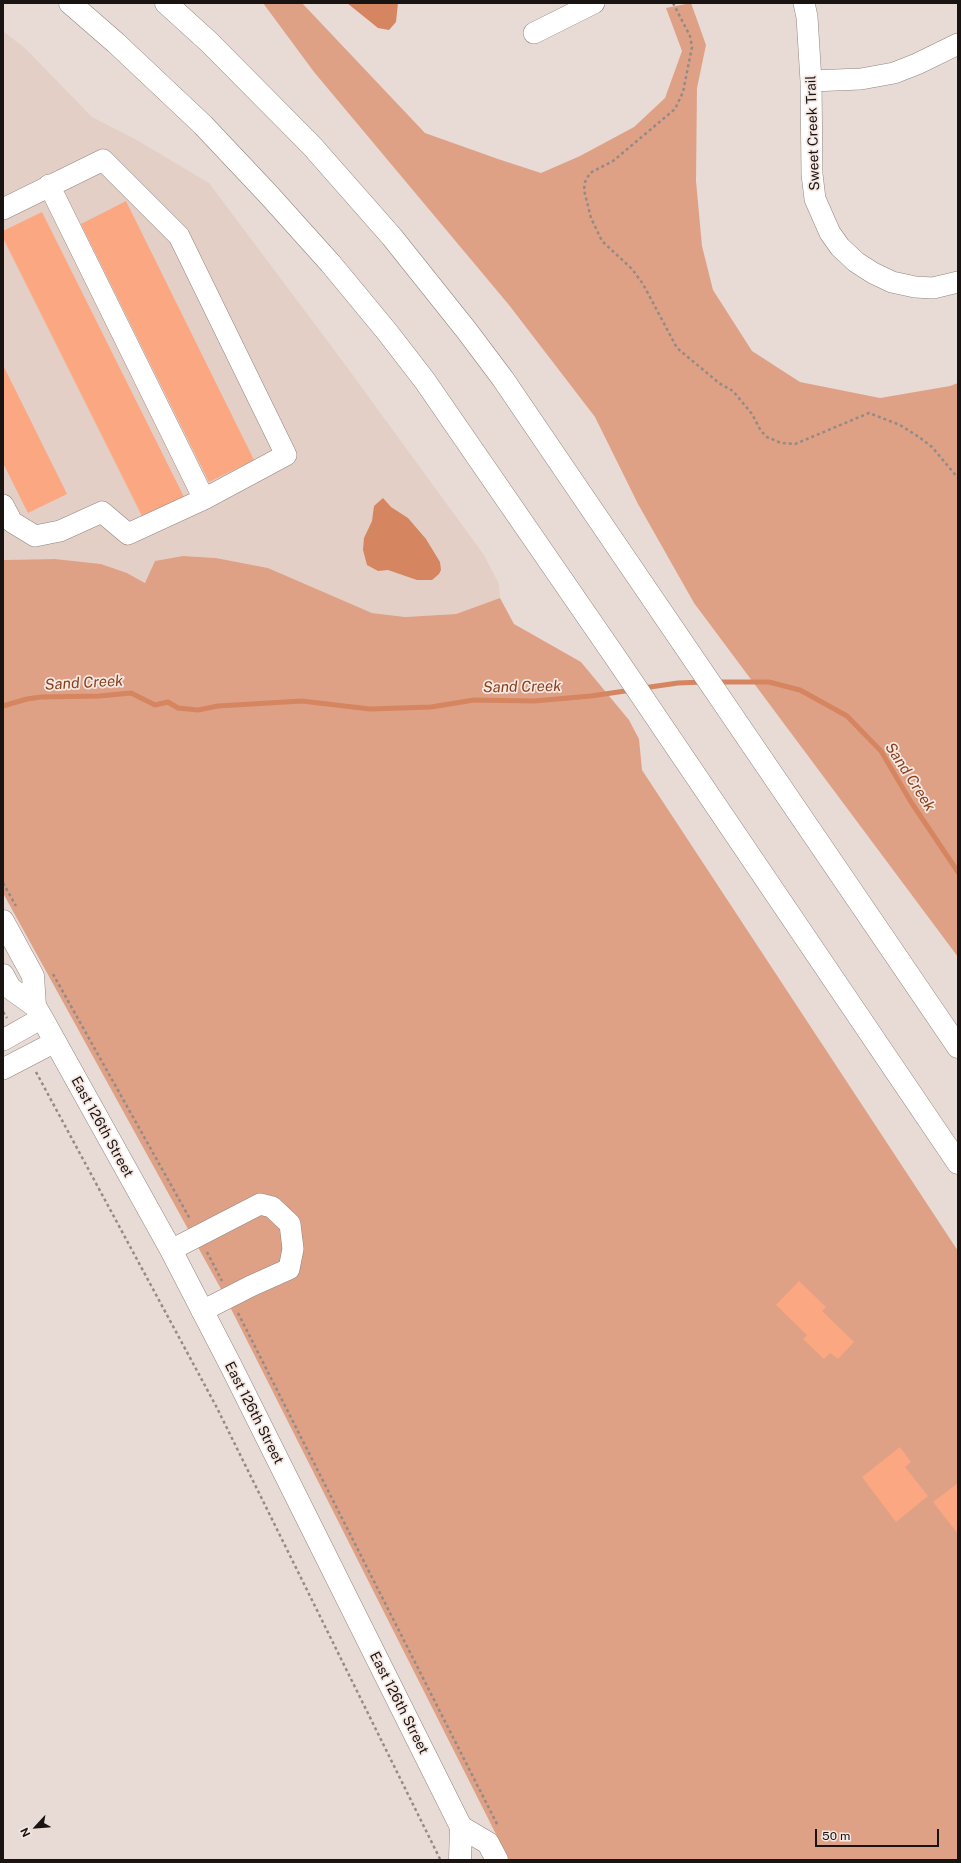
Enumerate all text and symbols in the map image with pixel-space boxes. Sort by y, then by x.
street label: Sweet Creek Trail [803,75,823,191]
water label: Sand Creek [44,672,124,694]
water label: Sand Creek [483,677,561,697]
water label: Sand Creek [881,739,939,815]
street label: East 126th Street [67,1074,137,1180]
street label: East 126th Street [221,1359,287,1467]
street label: East 126th Street [366,1649,432,1757]
north arrow [16,1807,56,1847]
scale bar [817,1821,941,1847]
text: N [18,1826,32,1839]
text: 50 m [822,1829,850,1843]

